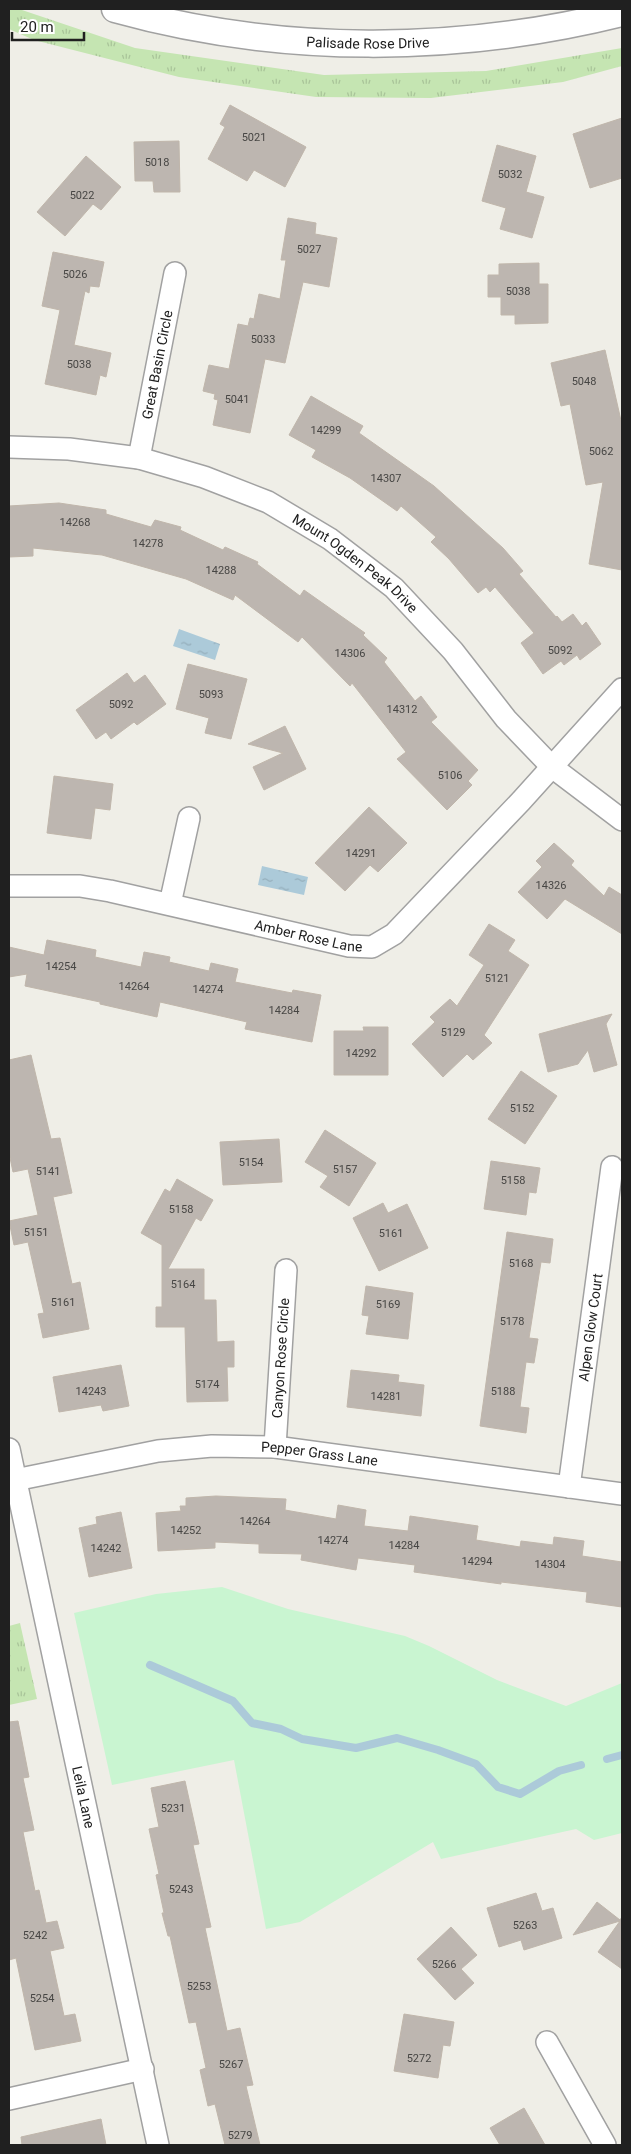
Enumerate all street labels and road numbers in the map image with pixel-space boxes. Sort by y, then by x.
street label: Palisade Rose Drive [306,33,430,52]
street label: Great Basin Circle [139,309,176,421]
street label: Mount Ogden Peak Drive [290,511,421,616]
street label: Amber Rose Lane [253,917,363,955]
street label: Alpen Glow Court [575,1272,606,1382]
street label: Canyon Rose Circle [269,1298,292,1419]
street label: Pepper Grass Lane [261,1439,379,1469]
street label: Leila Lane [69,1765,98,1830]

